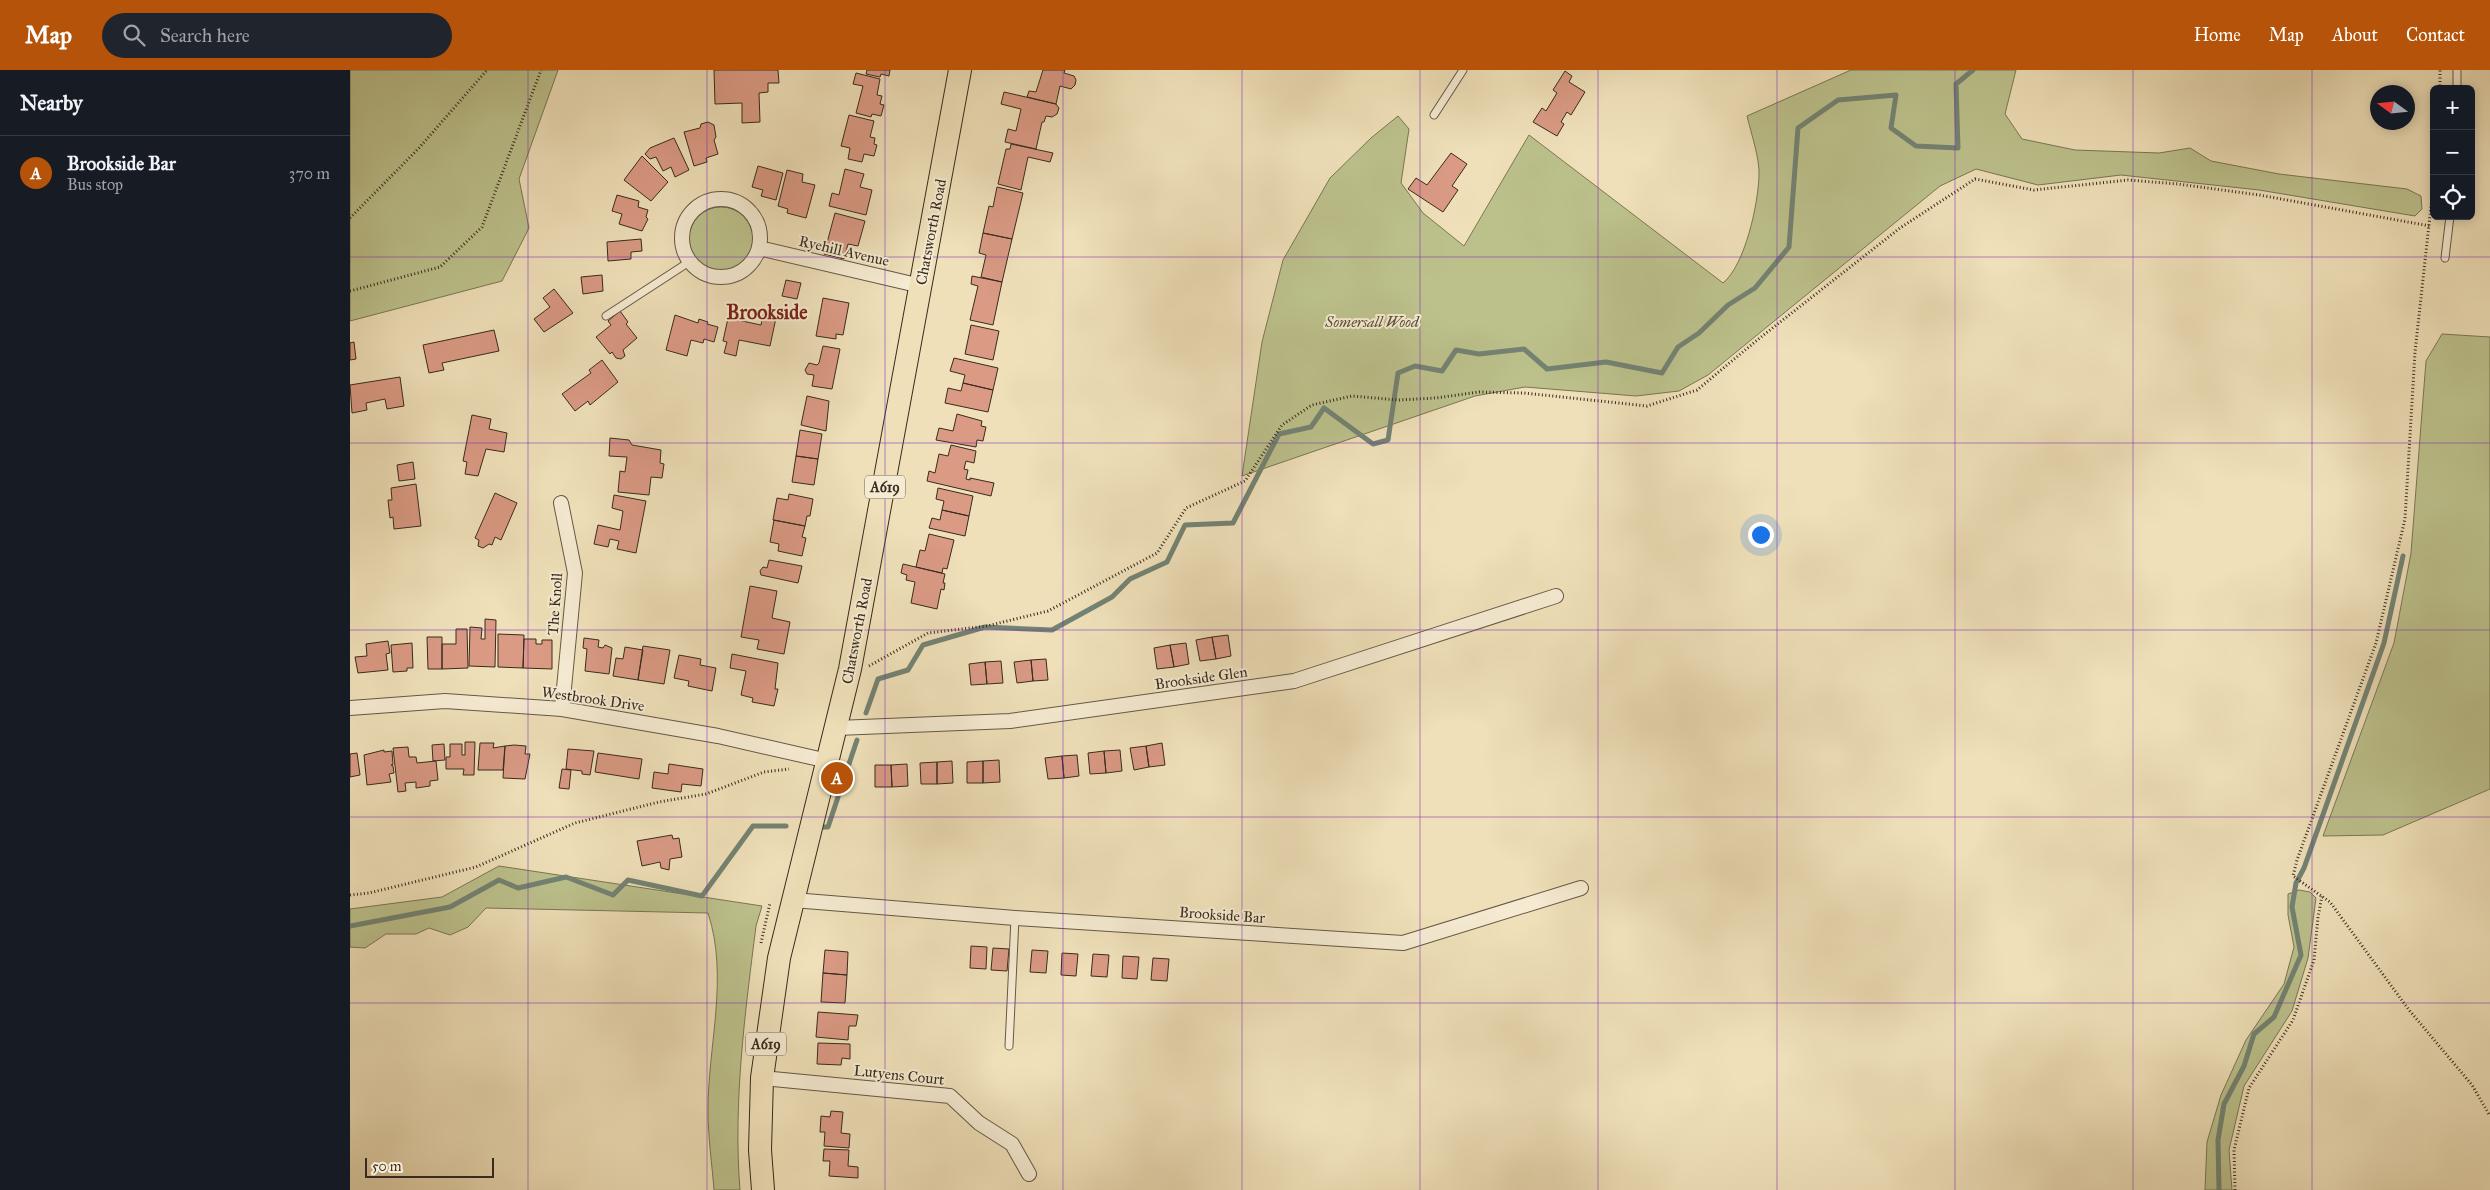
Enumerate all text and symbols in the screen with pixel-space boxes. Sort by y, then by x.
search box [102,13,452,58]
text: Map [25,20,72,50]
icon: search [120,21,148,49]
text: Search here [160,24,250,47]
text: Home [2194,24,2241,46]
text: Map [2269,24,2304,46]
text: About [2332,24,2378,46]
text: Contact [2406,24,2465,46]
north arrow [2370,85,2415,130]
map controls [2430,85,2475,220]
button: + [2430,85,2475,130]
text: Nearby [20,90,83,116]
button: − [2430,130,2475,175]
text: Brookside Bar [67,152,176,175]
text: A [31,164,41,183]
text: 370 m [289,164,330,183]
text: Bus stop [67,175,123,194]
button: locate [2430,175,2475,220]
street label: Chatsworth Road [912,177,950,286]
street label: Ryehill Avenue [797,232,891,270]
district label: Brookside [726,300,808,324]
park label: Somersall Wood [1324,313,1420,331]
road number: A619 [865,476,905,498]
your location [1748,522,1774,548]
street label: The Knoll [544,571,566,636]
street label: Chatsworth Road [838,576,876,685]
street label: Brookside Glen [1153,663,1249,693]
street label: Westbrook Drive [540,683,646,715]
pin: A [821,759,853,797]
street label: Brookside Bar [1178,903,1266,927]
road number: A619 [746,1032,786,1056]
street label: Lutyens Court [853,1061,946,1089]
scale bar [365,1155,494,1178]
text: 50 m [372,1158,401,1175]

